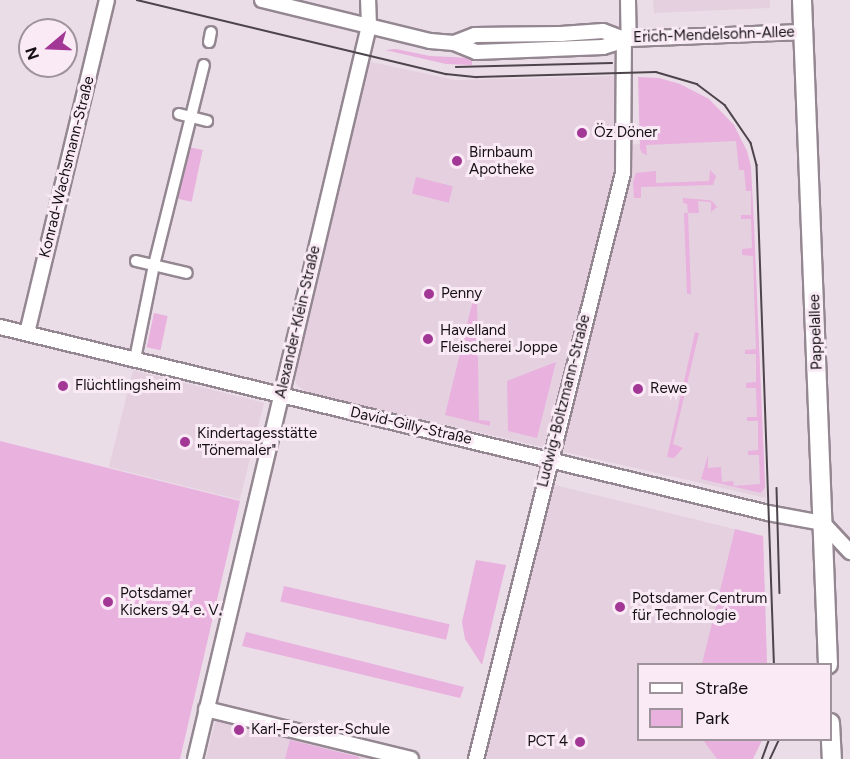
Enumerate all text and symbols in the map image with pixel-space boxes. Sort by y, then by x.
north arrow [18,18,78,78]
street label: Erich-Mendelsohn-Allee [633,23,795,47]
text: N [21,44,43,62]
street label: Konrad-Wachsmann-Straße [36,74,98,260]
place label: Öz Döner [594,124,657,142]
marker: Öz Döner [575,126,589,140]
place label: Birnbaum Apotheke [469,143,534,178]
marker: Birnbaum Apotheke [450,154,464,168]
street label: Alexander-Klein-Straße [272,244,324,400]
place label: Penny [441,285,482,303]
marker: Penny [422,287,436,301]
street label: Pappelallee [806,294,826,370]
street label: Ludwig-Boltzmann-Straße [534,313,594,489]
place label: Havelland Fleischerei Joppe [440,321,558,356]
marker: Havelland Fleischerei Joppe [421,332,435,346]
place label: Flüchtlingsheim [75,377,181,395]
marker: Flüchtlingsheim [56,379,70,393]
place label: Rewe [650,380,687,398]
marker: Rewe [631,382,645,396]
street label: David-Gilly-Straße [349,403,473,449]
place label: Kindertagesstätte "Tönemaler" [197,424,317,459]
marker: Kindertagesstätte "Tönemaler" [178,435,192,449]
place label: Potsdamer Kickers 94 e. V. [120,584,222,619]
place label: Potsdamer Centrum für Technologie [632,589,767,624]
marker: Potsdamer Kickers 94 e. V. [101,595,115,609]
marker: Potsdamer Centrum für Technologie [613,600,627,614]
legend [637,663,832,741]
text: Straße [695,677,748,699]
text: Park [695,707,729,729]
place label: Karl-Foerster-Schule [251,721,390,739]
marker: Karl-Foerster-Schule [232,723,246,737]
place label: PCT 4 [527,733,568,751]
marker: PCT 4 [573,735,587,749]

